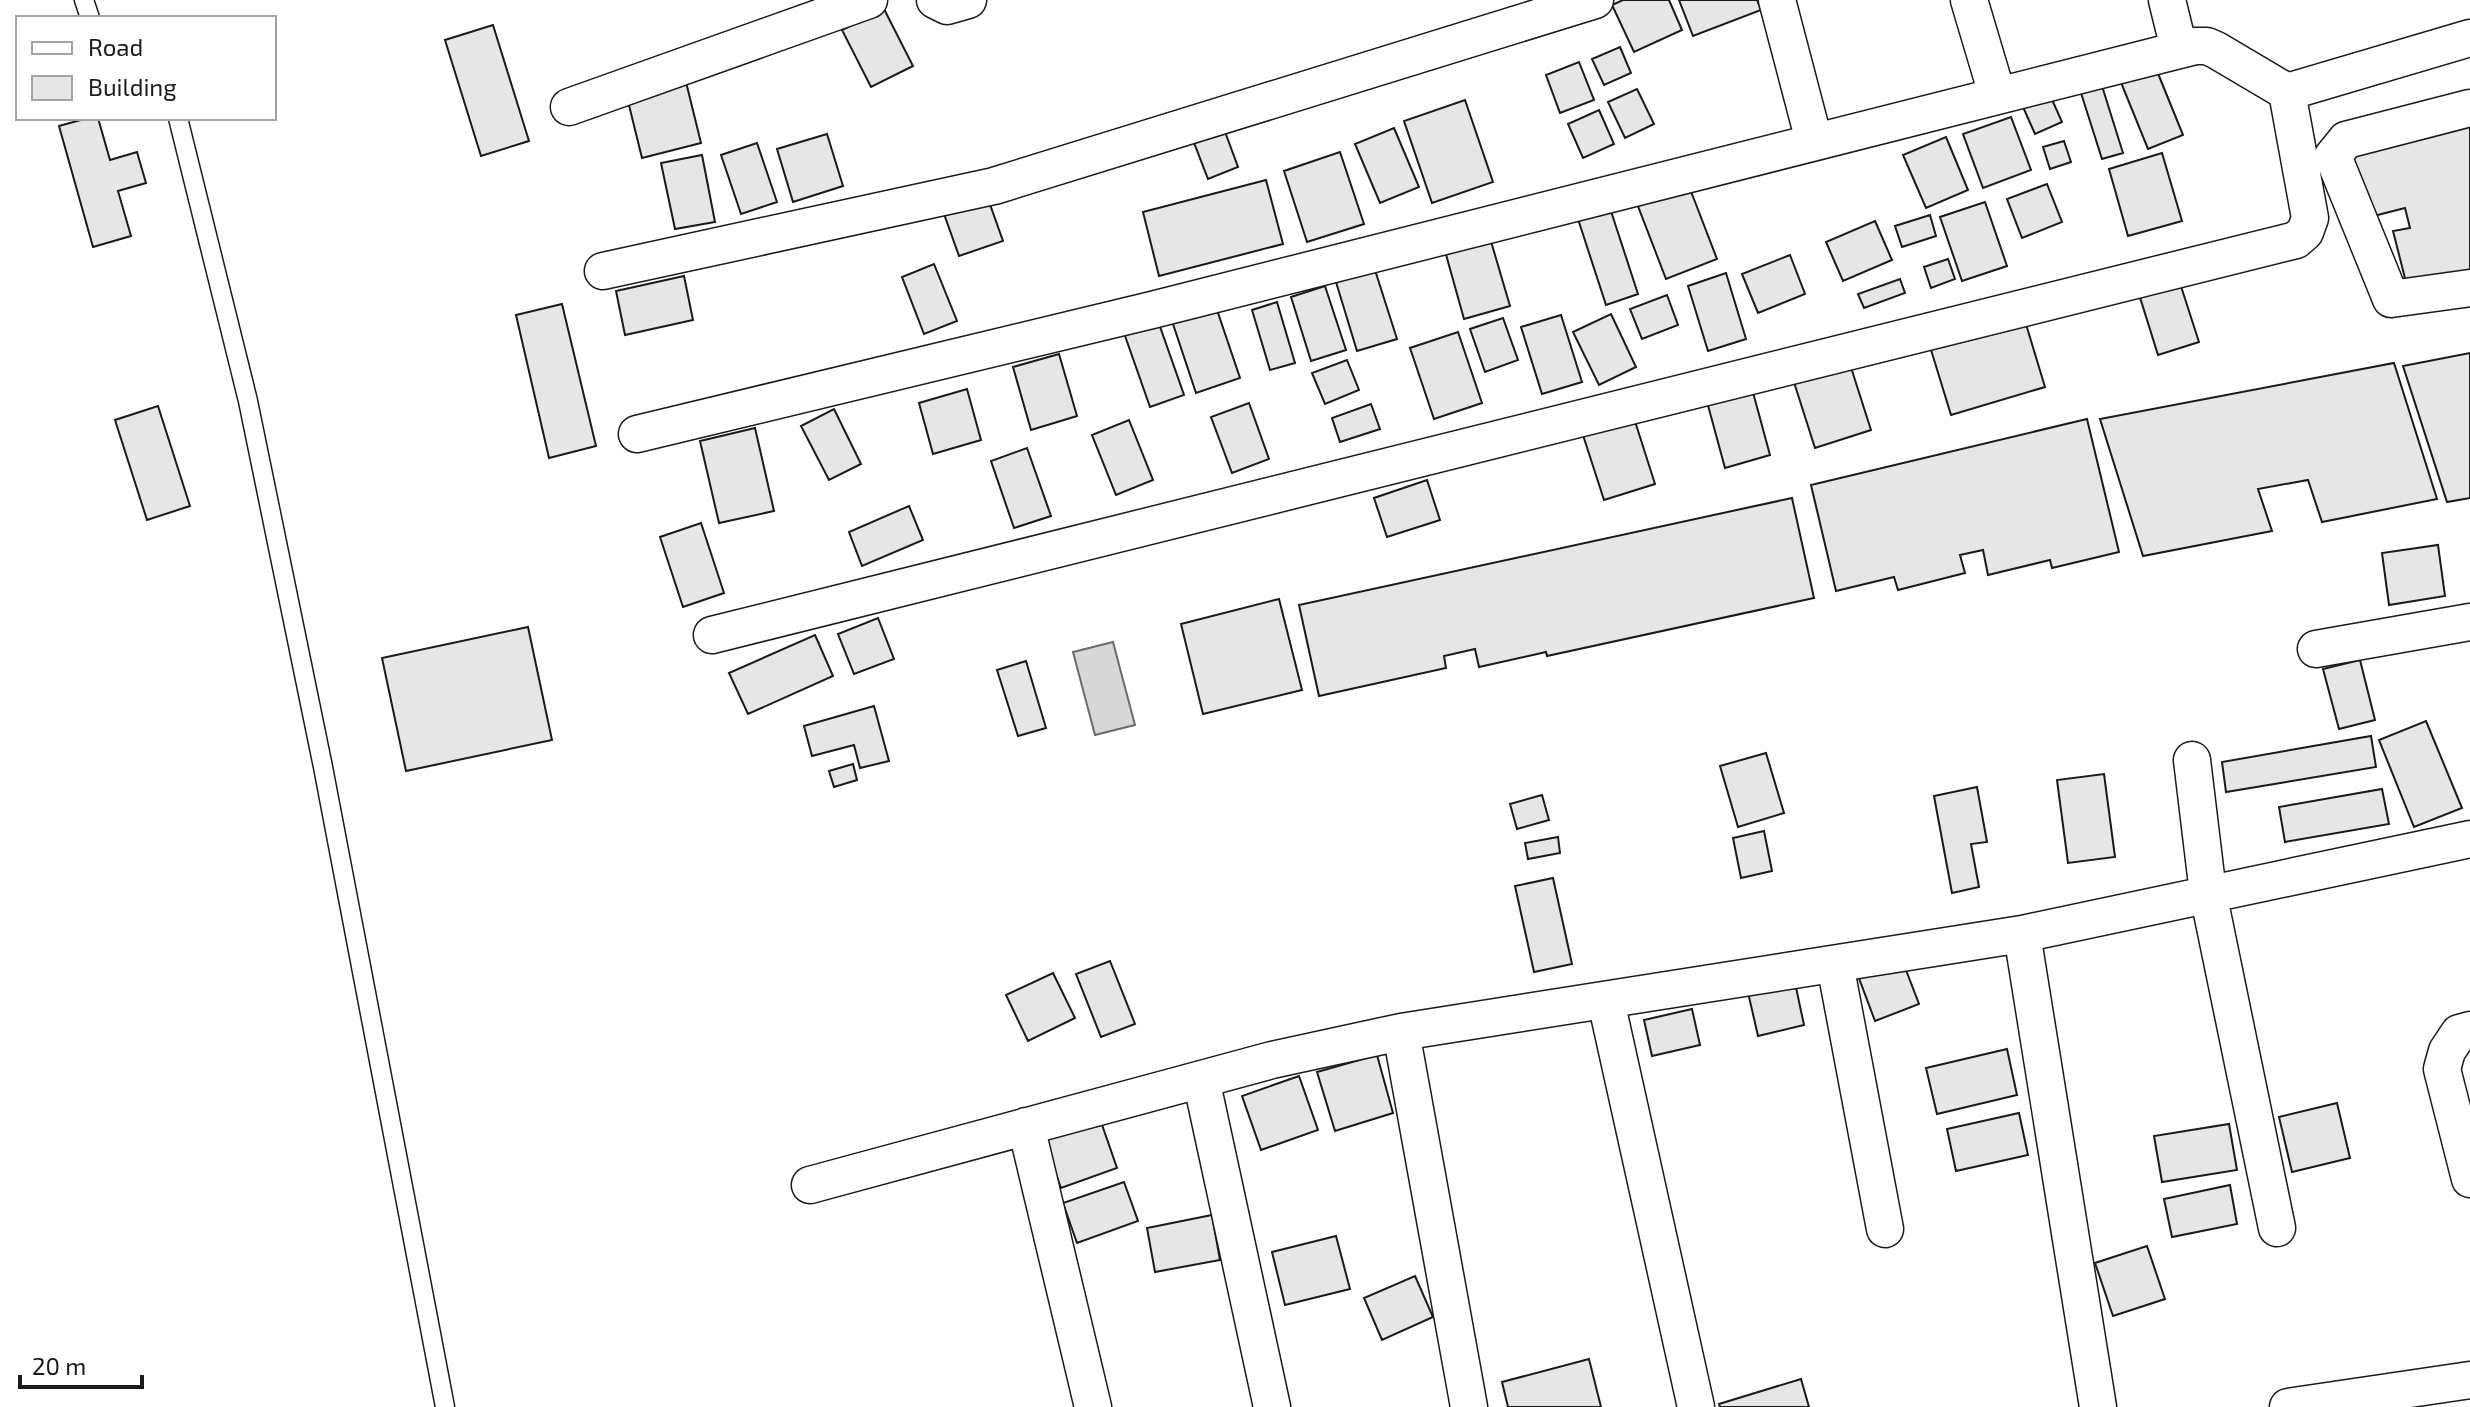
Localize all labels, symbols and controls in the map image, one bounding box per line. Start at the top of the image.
legend [16,16,276,120]
text: Road [88,32,143,61]
text: Building [88,72,177,101]
scale bar [20,1339,142,1389]
text: 20 m [32,1351,86,1380]

